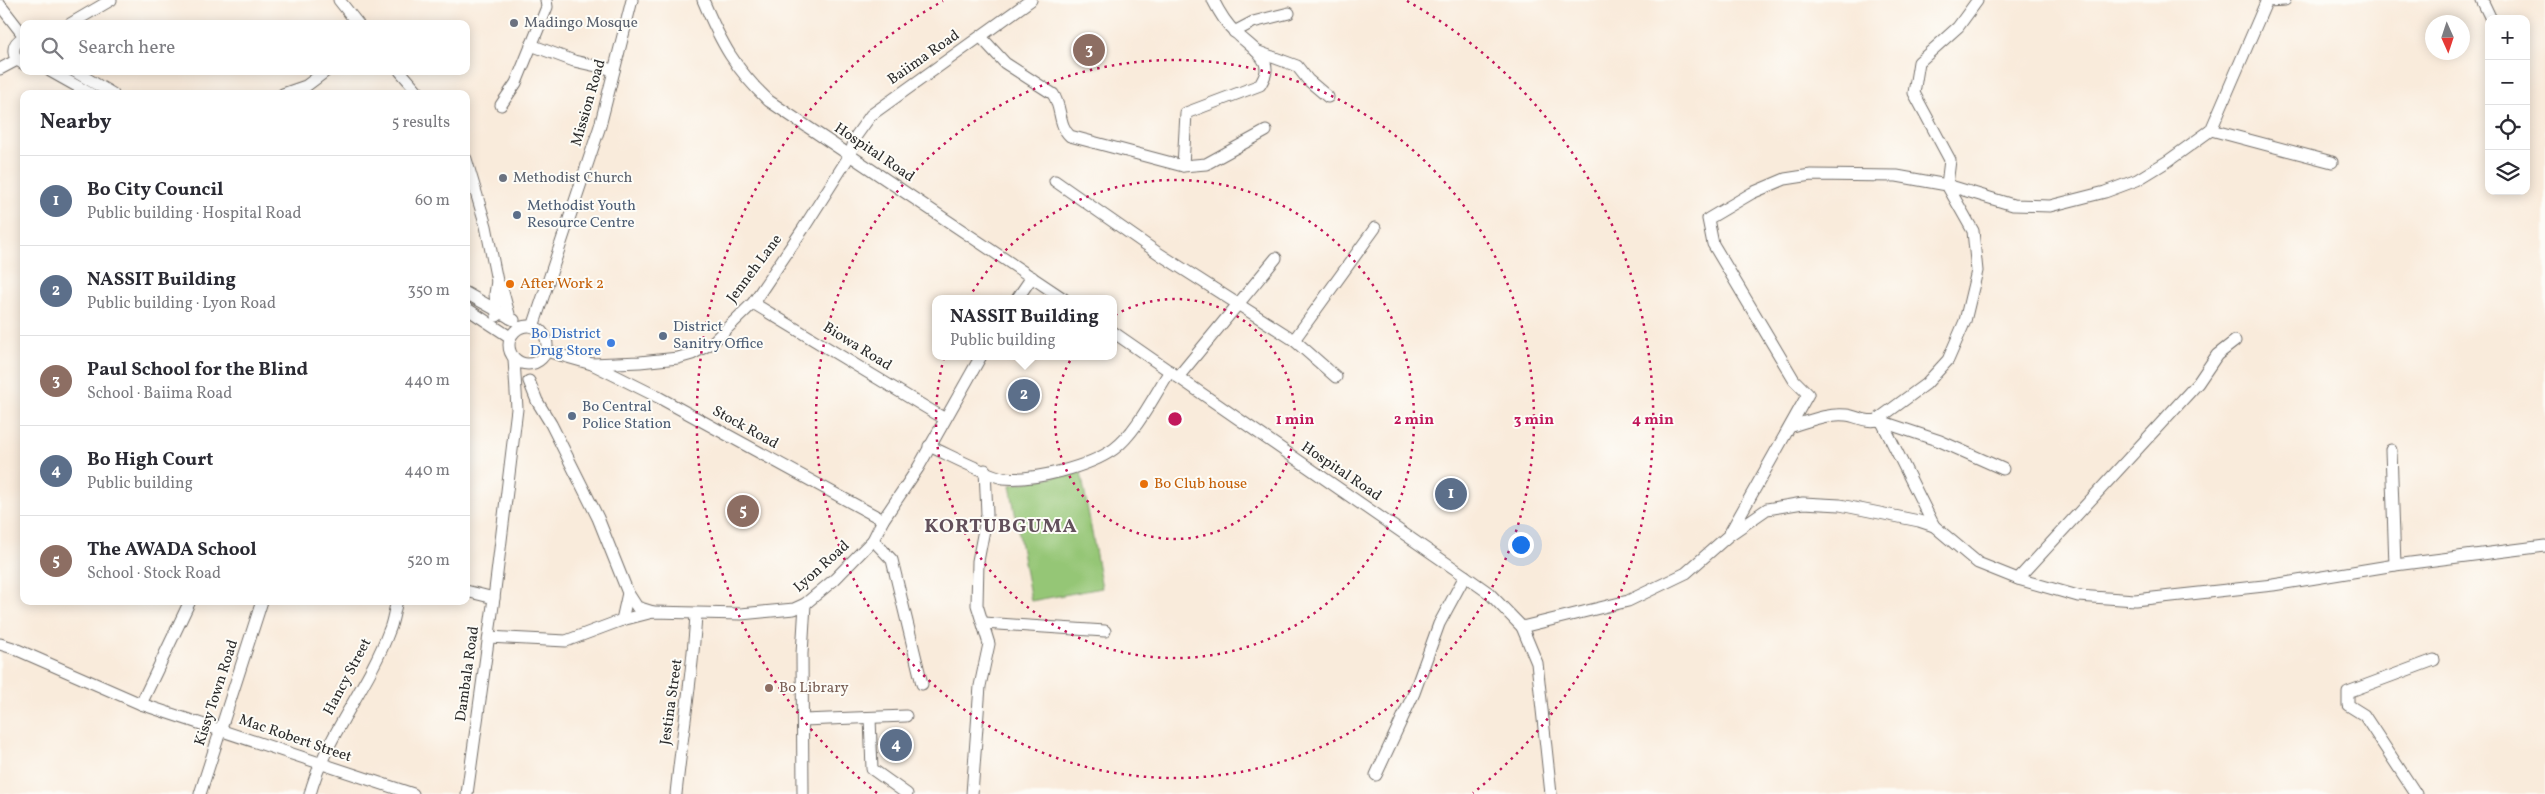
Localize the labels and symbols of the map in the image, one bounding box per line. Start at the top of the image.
place label: Madingo Mosque [524,13,638,34]
north arrow [2425,15,2470,60]
marker: Madingo Mosque [508,17,520,29]
street label: Baiima Road [884,25,964,91]
pin: 3 [1073,31,1105,69]
street label: Mission Road [567,57,611,149]
street label: Hospital Road [830,118,918,188]
place label: Methodist Church [513,168,632,189]
marker: Methodist Church [497,172,509,184]
place label: Methodist Youth Resource Centre [527,196,636,234]
marker: Methodist Youth Resource Centre [511,209,523,221]
street label: Jenneh Lane [722,230,788,308]
place label: After Work 2 [520,274,604,295]
marker: After Work 2 [504,278,516,290]
place label: District Sanitry Office [673,317,763,355]
street label: Biowa Road [819,318,895,376]
place label: Bo District Drug Store [530,324,601,362]
marker: District Sanitry Office [657,330,669,342]
marker: Bo District Drug Store [605,337,617,349]
pin: 2 [1008,376,1040,414]
place label: Bo Central Police Station [582,397,672,435]
street label: Stock Road [708,401,782,455]
marker: Bo Central Police Station [566,410,578,422]
centre of rings [1166,410,1184,428]
text: 1 min [1276,410,1314,431]
text: 2 min [1394,410,1434,431]
text: 3 min [1514,410,1554,431]
text: 4 min [1632,410,1674,431]
street label: Hospital Road [1297,437,1385,507]
place label: Bo Club house [1154,474,1247,495]
pin: 1 [1435,475,1467,513]
marker: Bo Club house [1138,478,1150,490]
pin: 5 [727,492,759,530]
district label: KORTUBGUMA [924,513,1078,541]
your location [1508,532,1534,558]
street label: Lyon Road [789,536,855,598]
street label: Dambala Road [451,625,485,723]
street label: Hancy Street [319,635,377,719]
street label: Kissy Town Road [190,637,244,749]
street label: Jestina Street [656,657,688,747]
place label: Bo Library [779,678,849,699]
marker: Bo Library [763,682,775,694]
street label: Mac Robert Street [236,710,354,768]
pin: 4 [880,726,912,764]

